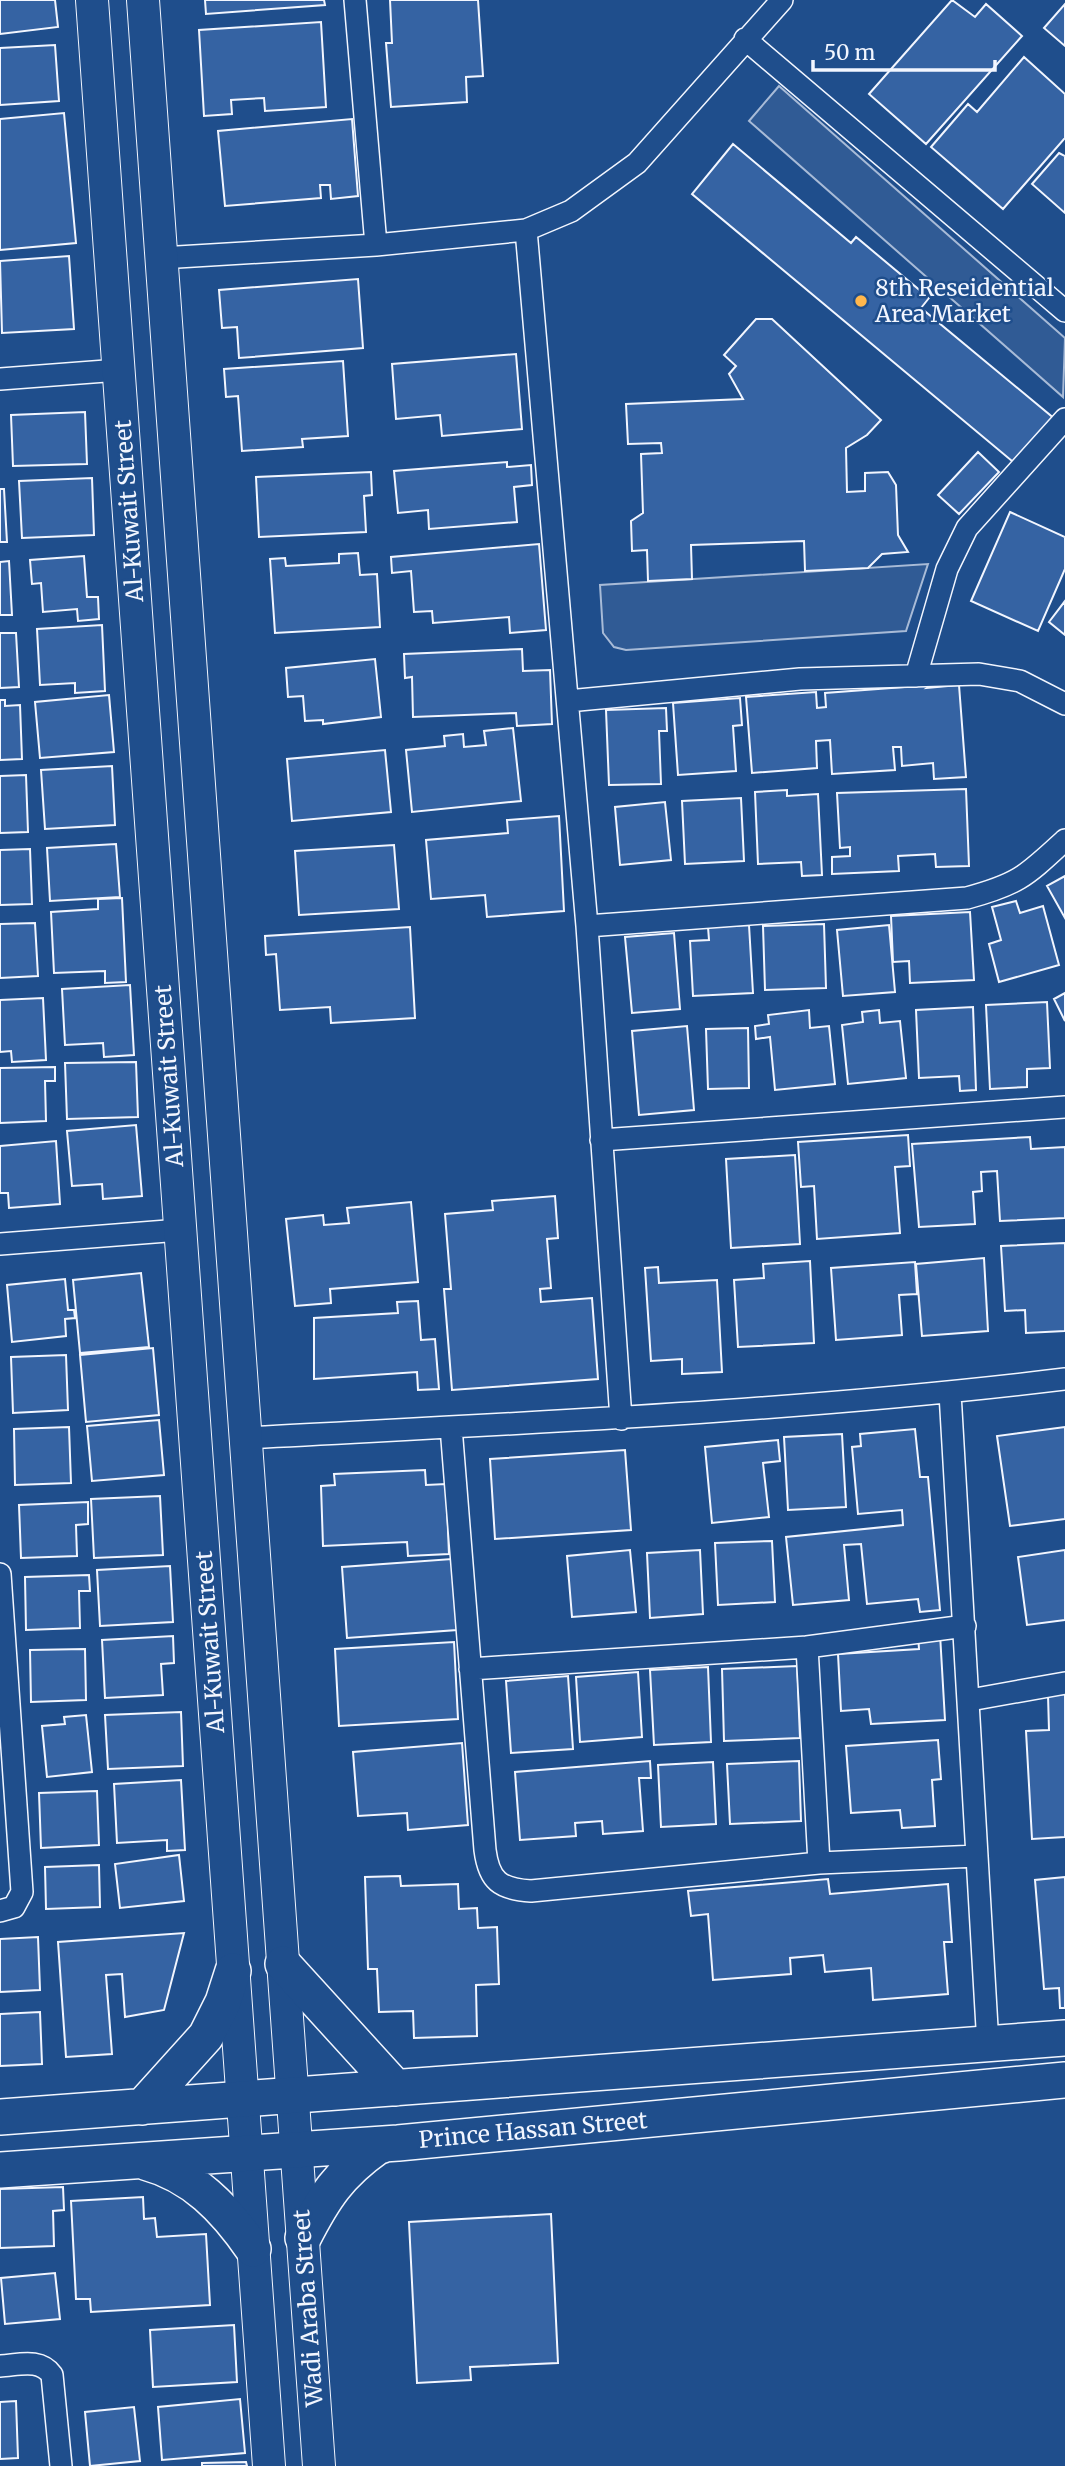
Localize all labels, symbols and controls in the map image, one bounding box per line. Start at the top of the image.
scale bar [813,28,995,72]
text: 50 m [824,39,875,66]
place label: 8th Reseidential Area Market [874,273,1054,328]
marker: 8th Reseidential Area Market [853,293,869,309]
street label: Al-Kuwait Street [108,419,149,604]
street label: Al-Kuwait Street [148,984,189,1169]
street label: Al-Kuwait Street [189,1550,230,1735]
street label: Prince Hassan Street [418,2105,648,2154]
street label: Wadi Araba Street [286,2208,329,2409]

